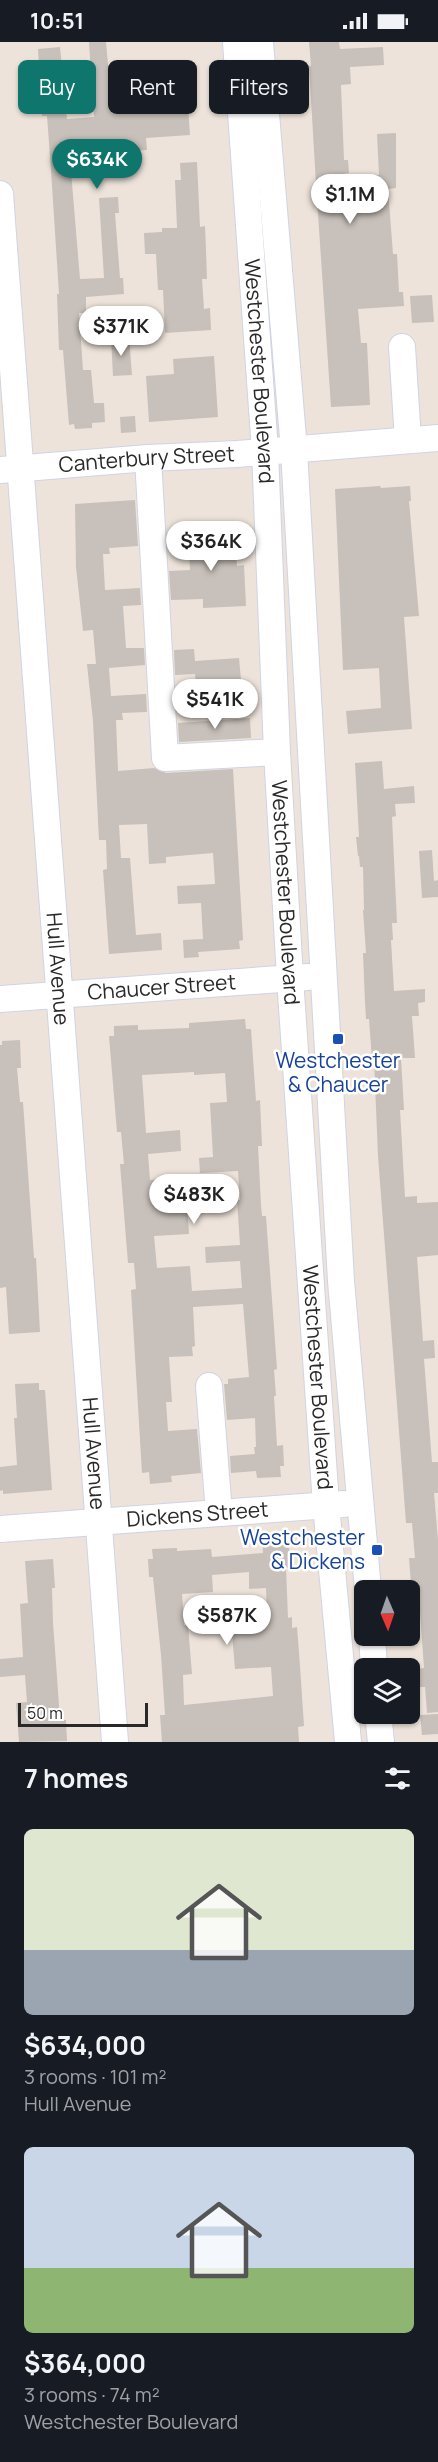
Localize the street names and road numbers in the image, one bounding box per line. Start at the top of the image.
street label: Westchester Boulevard [238,258,281,484]
street label: Canterbury Street [57,439,235,478]
street label: Westchester Boulevard [266,779,307,1006]
street label: Hull Avenue [40,912,77,1026]
street label: Chaucer Street [86,967,237,1006]
street label: Westchester Boulevard [297,1264,340,1491]
street label: Hull Avenue [76,1396,113,1511]
street label: Dickens Street [125,1495,269,1533]

